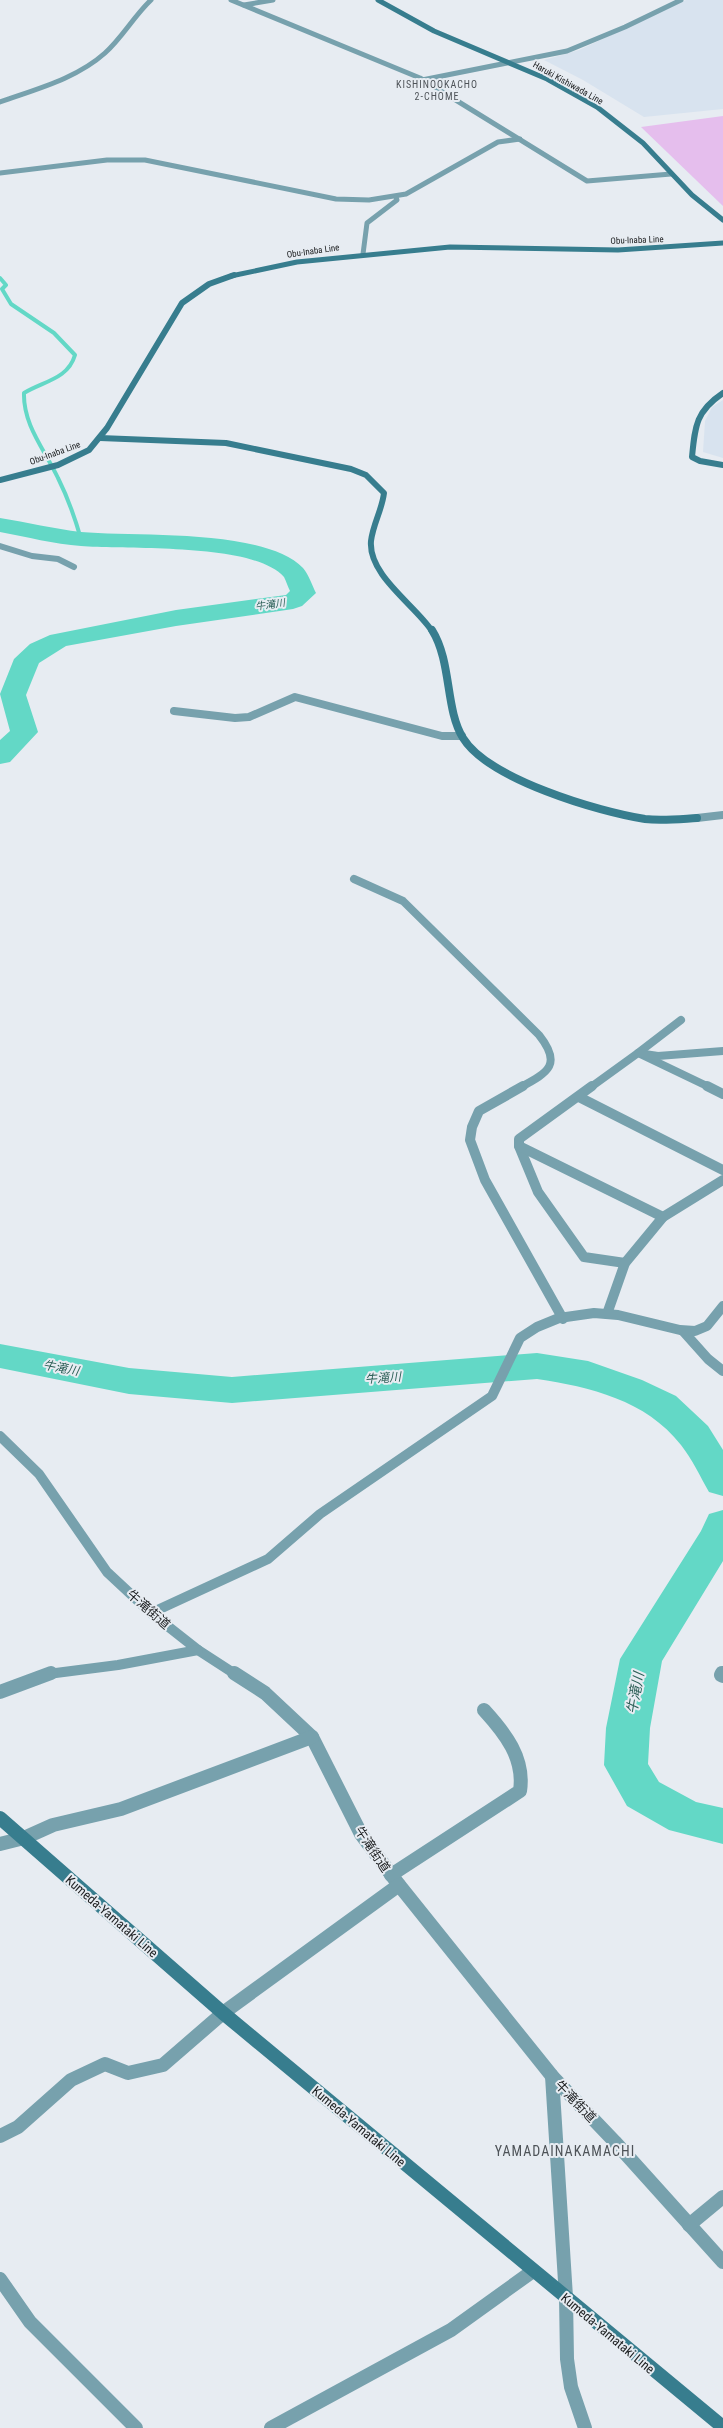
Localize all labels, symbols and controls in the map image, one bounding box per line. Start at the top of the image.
street label: Haruki Kishiwada Line [531,60,605,106]
district label: KISHINOOKACHO 2-CHOME [396,79,478,102]
street label: Obu-Inaba Line [610,234,664,246]
street label: Obu-Inaba Line [286,242,340,260]
street label: Obu-Inaba Line [28,439,82,467]
water label: 牛滝川 [254,597,287,612]
water label: 牛滝川 [42,1358,82,1379]
water label: 牛滝川 [365,1370,403,1386]
street label: 牛滝街道 [124,1587,173,1632]
water label: 牛滝川 [623,1669,647,1715]
street label: 牛滝街道 [352,1824,393,1875]
street label: Kumeda-Yamataki Line [63,1872,161,1960]
street label: 牛滝街道 [552,2077,599,2125]
street label: Kumeda-Yamataki Line [309,2083,408,2170]
district label: YAMADAINAKAMACHI [495,2143,635,2159]
street label: Kumeda-Yamataki Line [558,2290,657,2377]

